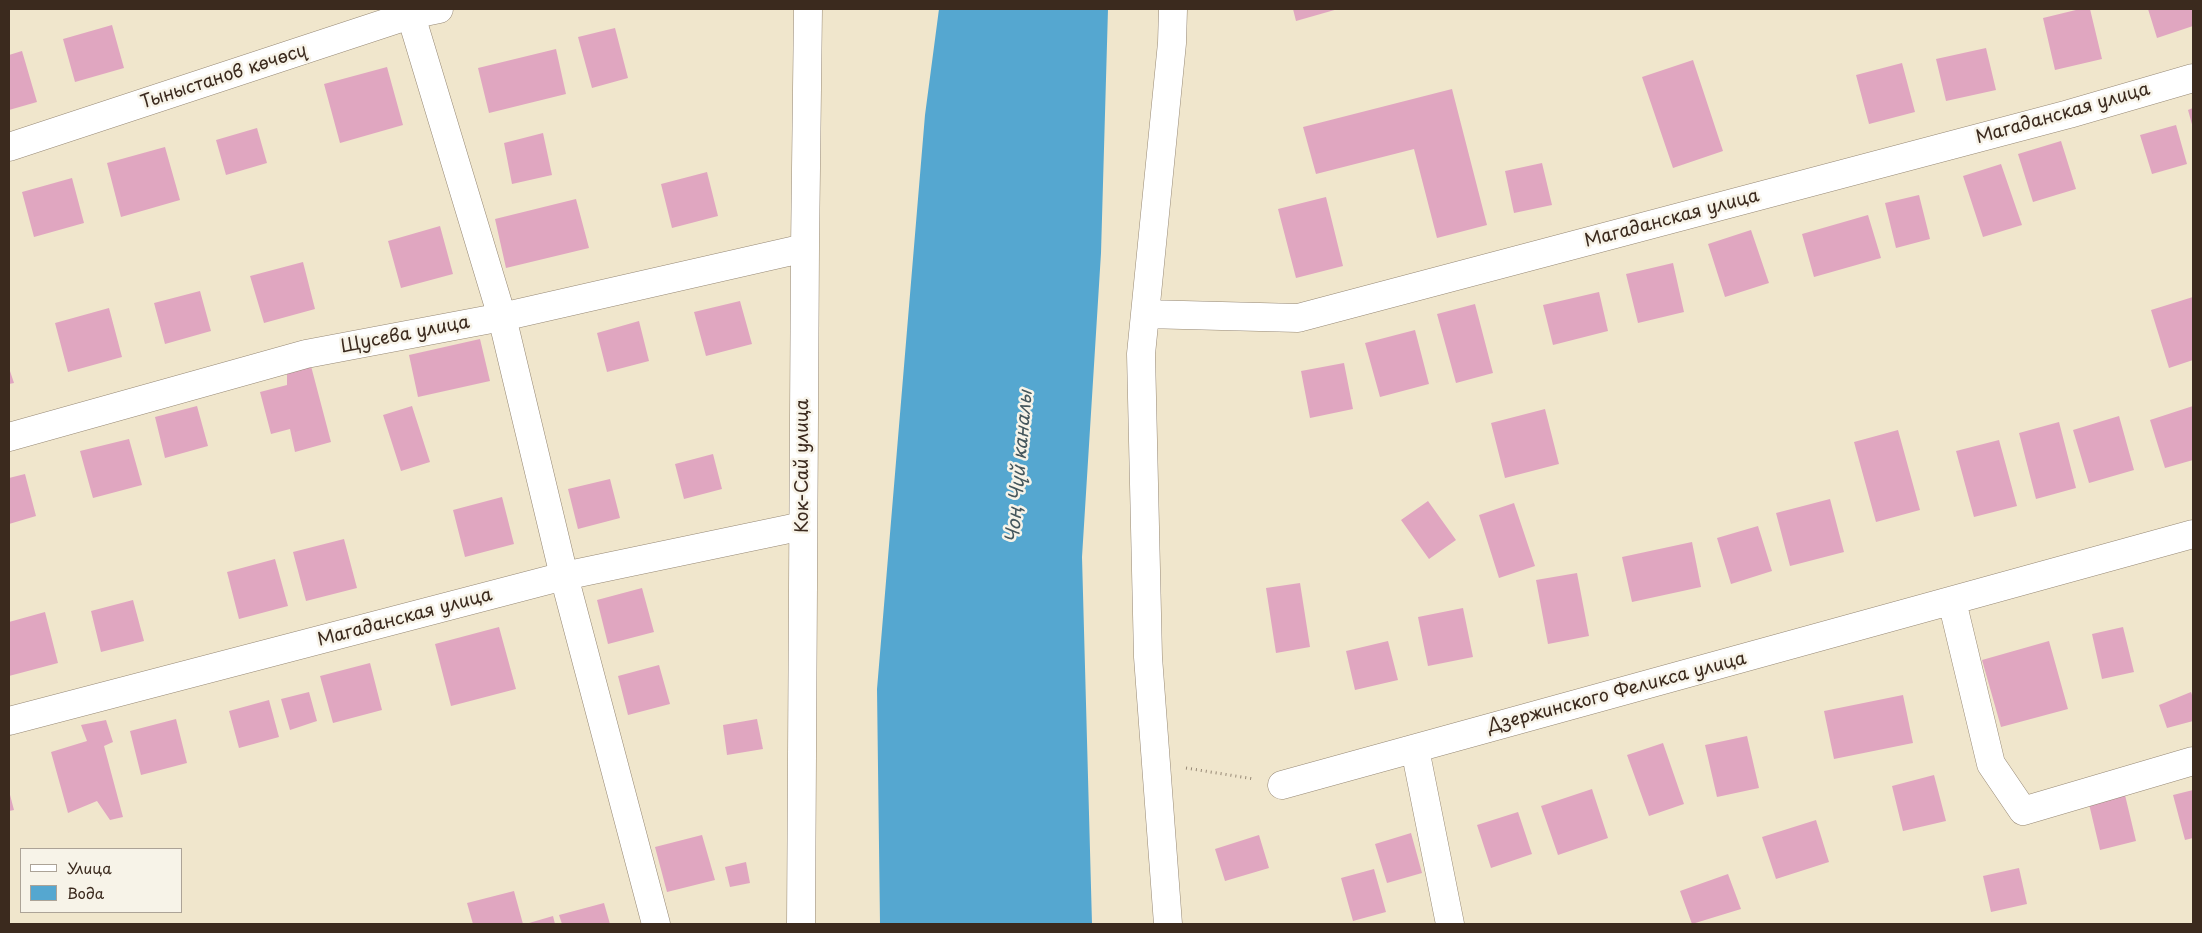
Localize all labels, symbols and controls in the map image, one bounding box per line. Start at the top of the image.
street label: Тыныстанов көчөсү [138,40,310,114]
street label: Магаданская улица [1973,79,2153,149]
street label: Магаданская улица [1582,185,1762,253]
street label: Щусева улица [339,312,471,358]
water label: Чоң Чүй каналы [1002,390,1038,544]
street label: Кок-Сай улица [792,399,814,533]
street label: Магаданская улица [315,584,495,652]
street label: Дзержинского Феликса улица [1485,648,1749,738]
legend [20,848,182,913]
text: Улица [67,856,112,879]
text: Вода [67,881,104,904]

